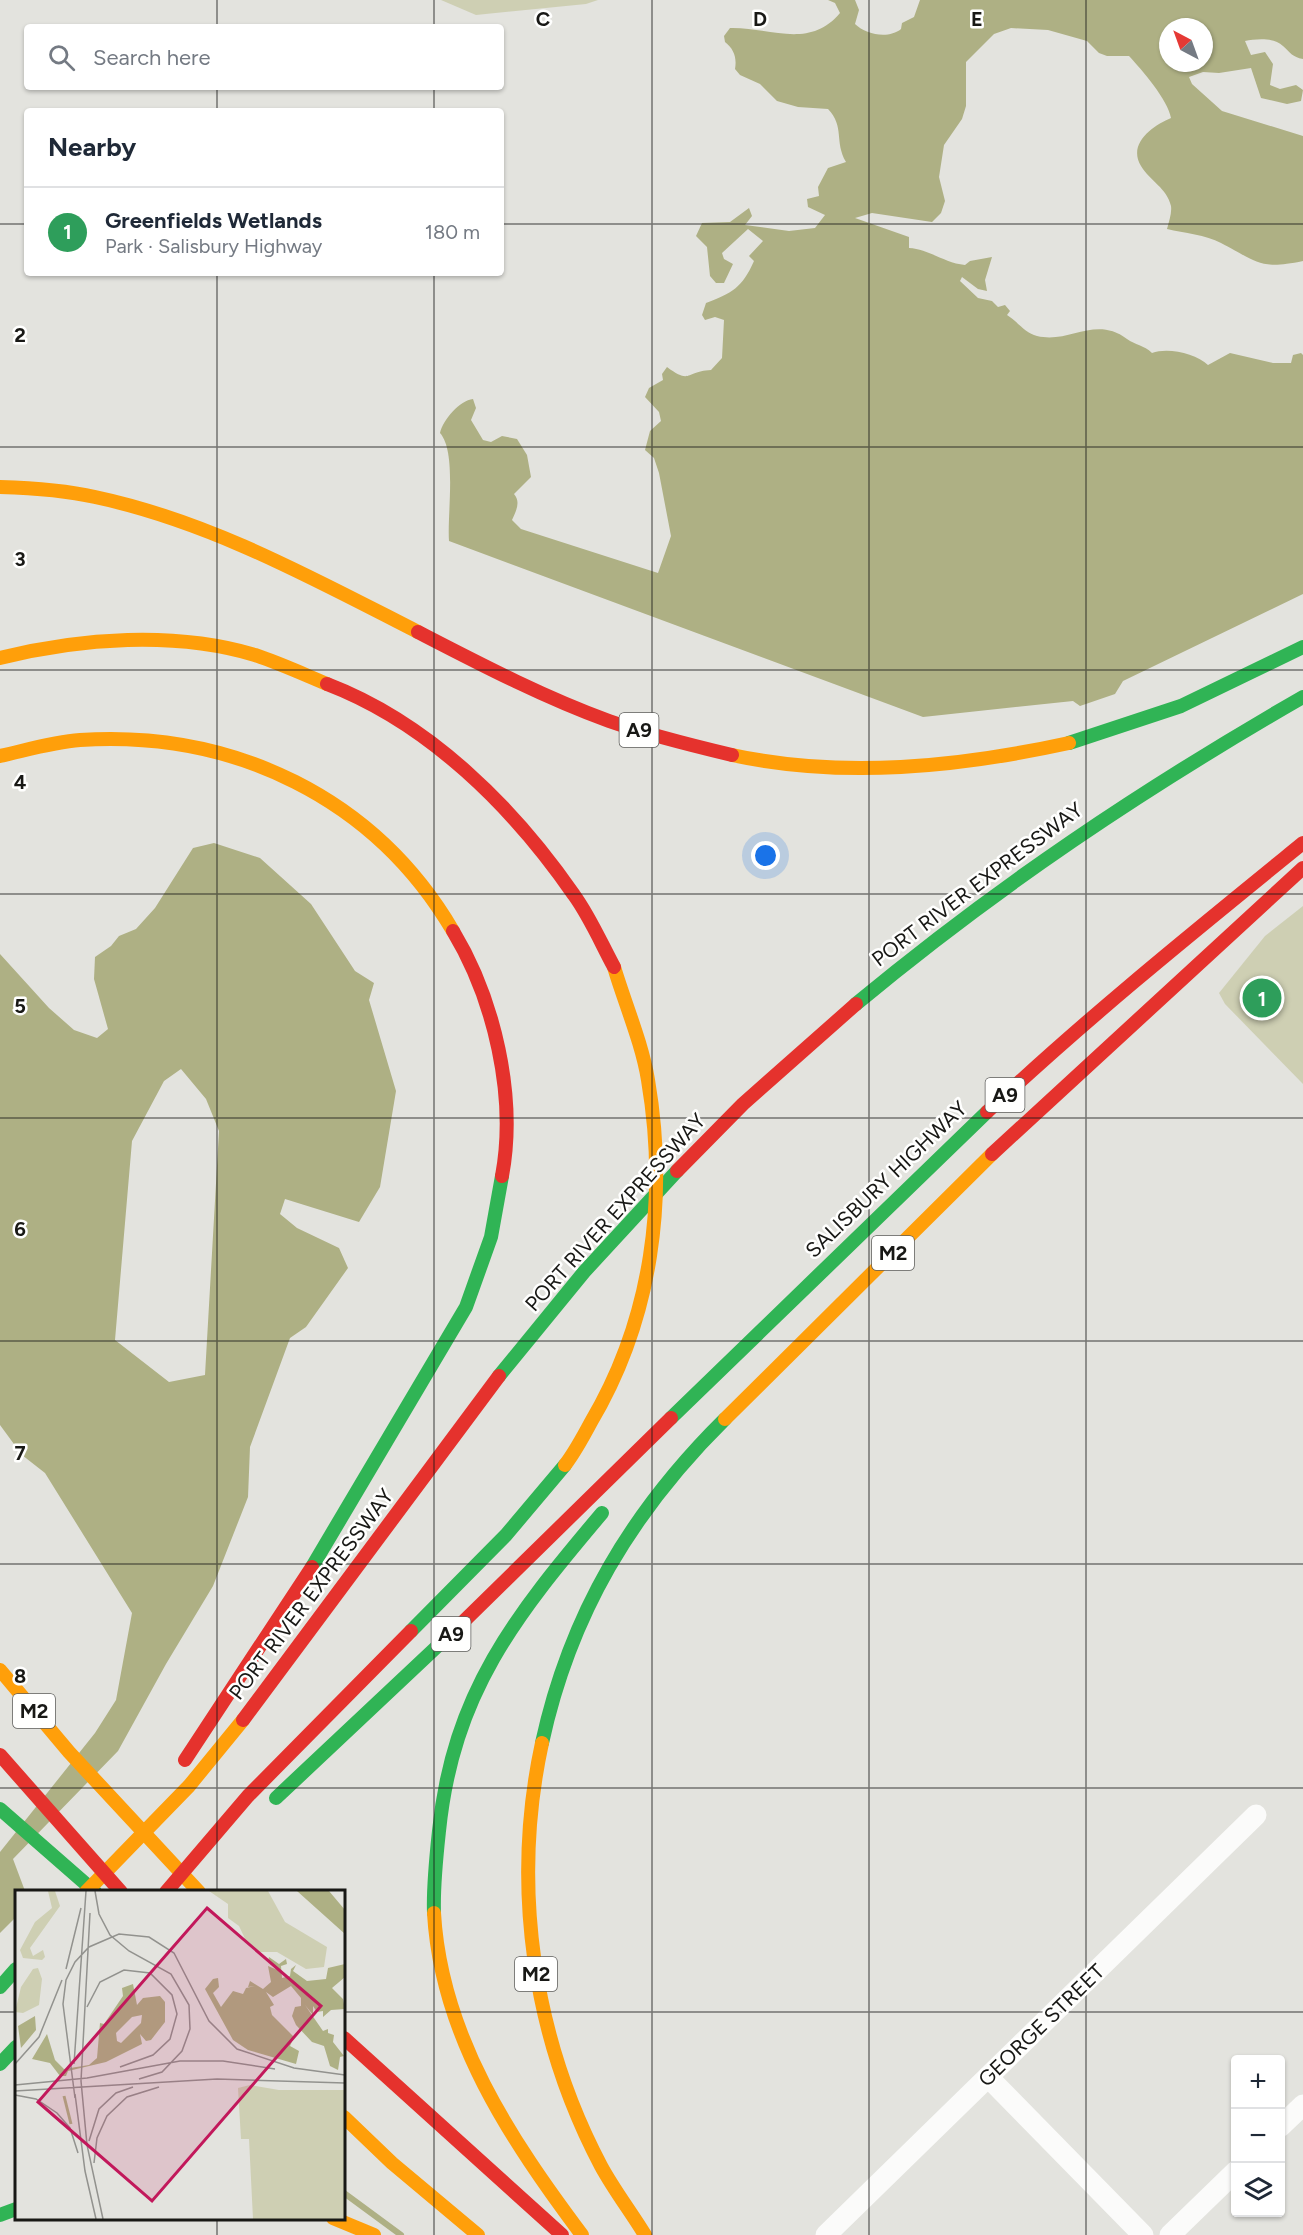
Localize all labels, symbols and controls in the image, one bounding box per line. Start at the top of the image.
text: C [536,7,550,31]
text: D [753,7,767,31]
text: E [971,7,983,31]
north arrow [1159,18,1213,72]
search box [24,24,504,90]
icon: search [45,41,78,74]
text: Search here [93,44,211,71]
text: Nearby [48,131,136,163]
text: Greenfields Wetlands [105,207,322,234]
text: 1 [63,220,72,244]
text: 180 m [425,220,480,244]
text: Park · Salisbury Highway [105,234,322,258]
text: 2 [14,323,26,347]
text: 3 [14,547,26,571]
road number: A9 [620,713,658,747]
text: 4 [14,770,27,794]
street label: PORT RIVER EXPRESSWAY [867,796,1088,971]
your location [751,841,780,870]
pin: 1 [1242,976,1282,1020]
text: 5 [14,994,26,1018]
road number: A9 [986,1078,1024,1112]
street label: SALISBURY HIGHWAY [800,1095,972,1263]
street label: PORT RIVER EXPRESSWAY [520,1108,711,1316]
text: 6 [14,1217,26,1241]
road number: M2 [872,1236,914,1270]
text: 7 [14,1441,26,1465]
street label: PORT RIVER EXPRESSWAY [224,1483,399,1704]
road number: A9 [432,1617,470,1651]
text: 8 [14,1664,26,1688]
road number: M2 [13,1694,55,1728]
inset map [15,1890,345,2220]
road number: M2 [515,1957,557,1991]
street label: GEORGE STREET [973,1958,1109,2091]
map controls [1231,2055,1285,2217]
button: + [1231,2055,1285,2109]
button: − [1231,2109,1285,2163]
button: layers [1231,2163,1285,2217]

